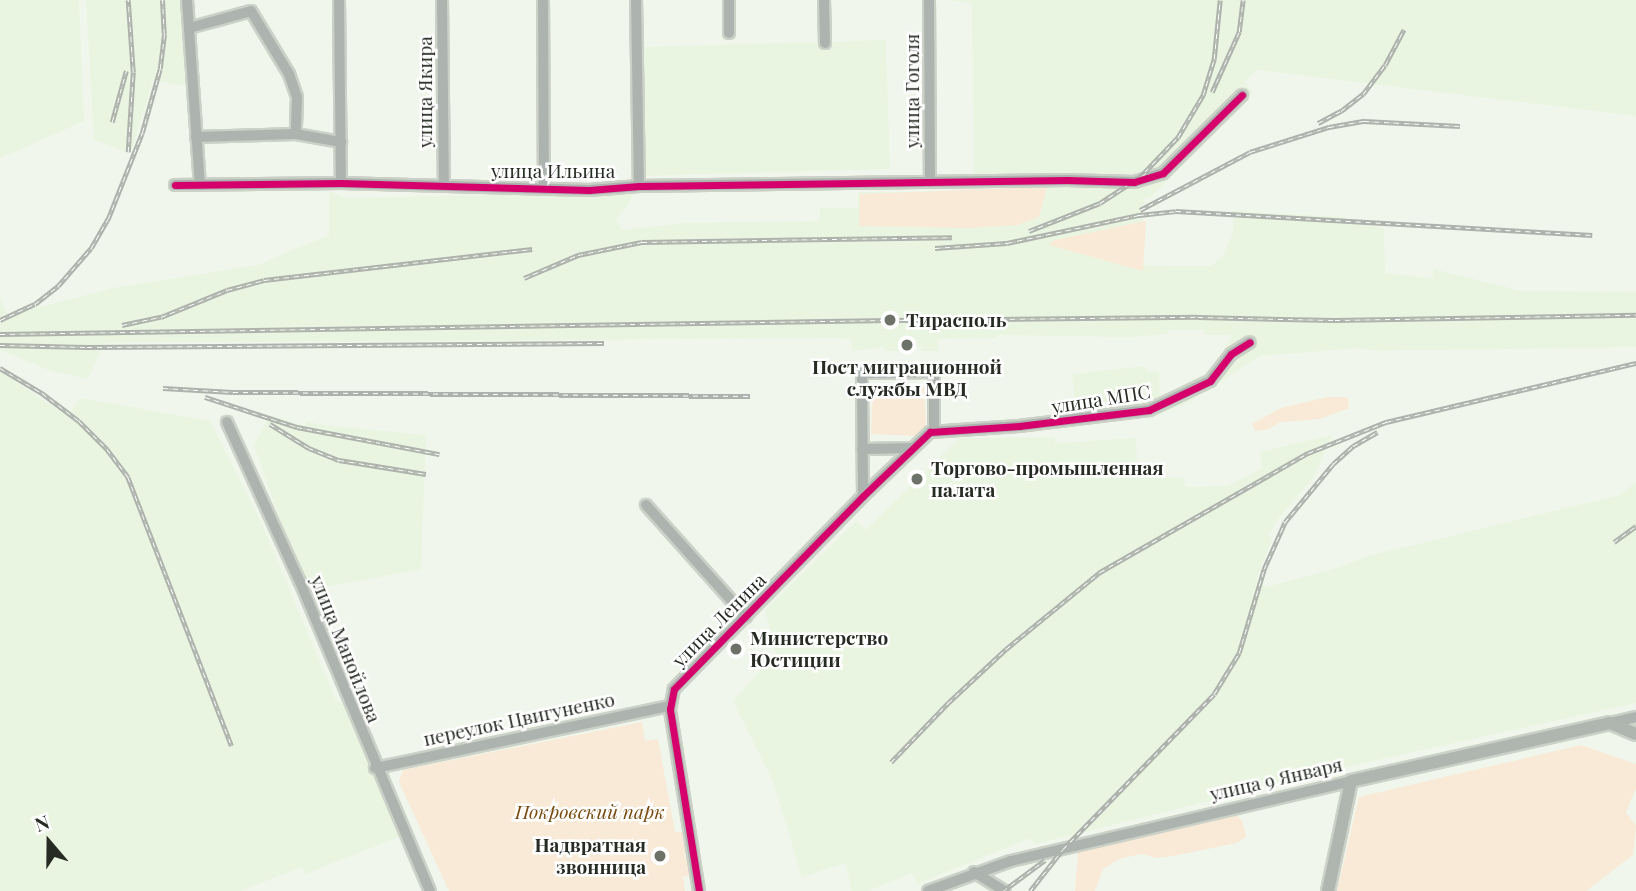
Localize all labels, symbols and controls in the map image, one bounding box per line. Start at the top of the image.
street label: улица Гоголя [901,34,923,148]
street label: улица Якира [414,36,436,148]
street label: улица Ильина [491,160,615,182]
place label: Тирасполь [906,309,1006,331]
marker: Тирасполь [880,310,900,330]
marker: Пост миграционной службы МВД [899,337,915,353]
place label: Пост миграционной службы МВД [812,356,1002,400]
street label: улица МПС [1050,380,1152,418]
place label: Торгово-промышленная палата [931,457,1163,501]
marker: Торгово-промышленная палата [909,471,925,487]
street label: улица Ленина [667,568,771,672]
street label: улица Манойлова [306,572,386,726]
place label: Министерство Юстиции [750,627,888,671]
marker: Министерство Юстиции [728,641,744,657]
street label: переулок Цвигуненко [421,688,617,750]
street label: улица 9 Января [1208,753,1344,805]
park label: Покровский парк [515,801,665,823]
north arrow [14,807,84,877]
text: N [31,808,53,837]
place label: Надвратная звонница [534,834,646,878]
marker: Надвратная звонница [652,848,668,864]

